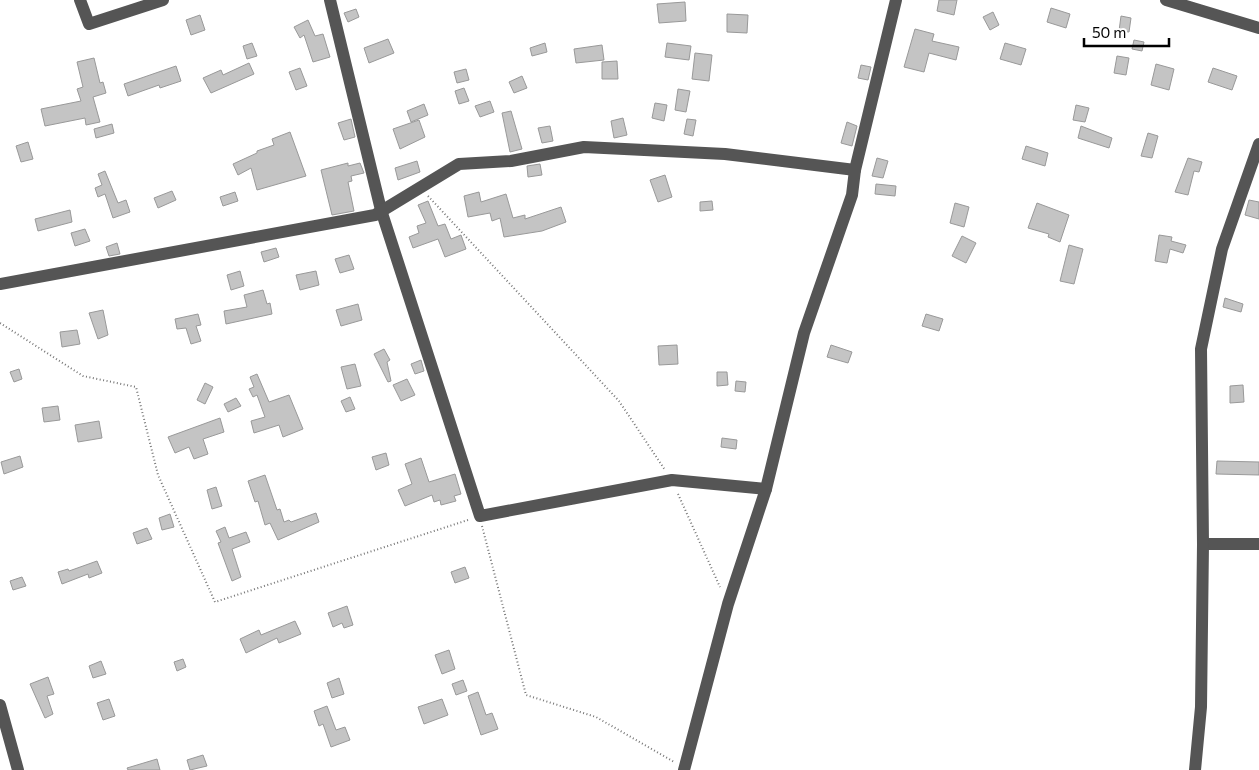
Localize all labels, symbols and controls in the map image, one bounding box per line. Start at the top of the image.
scale bar [1084,15,1169,47]
text: 50 m [1092,23,1126,41]

